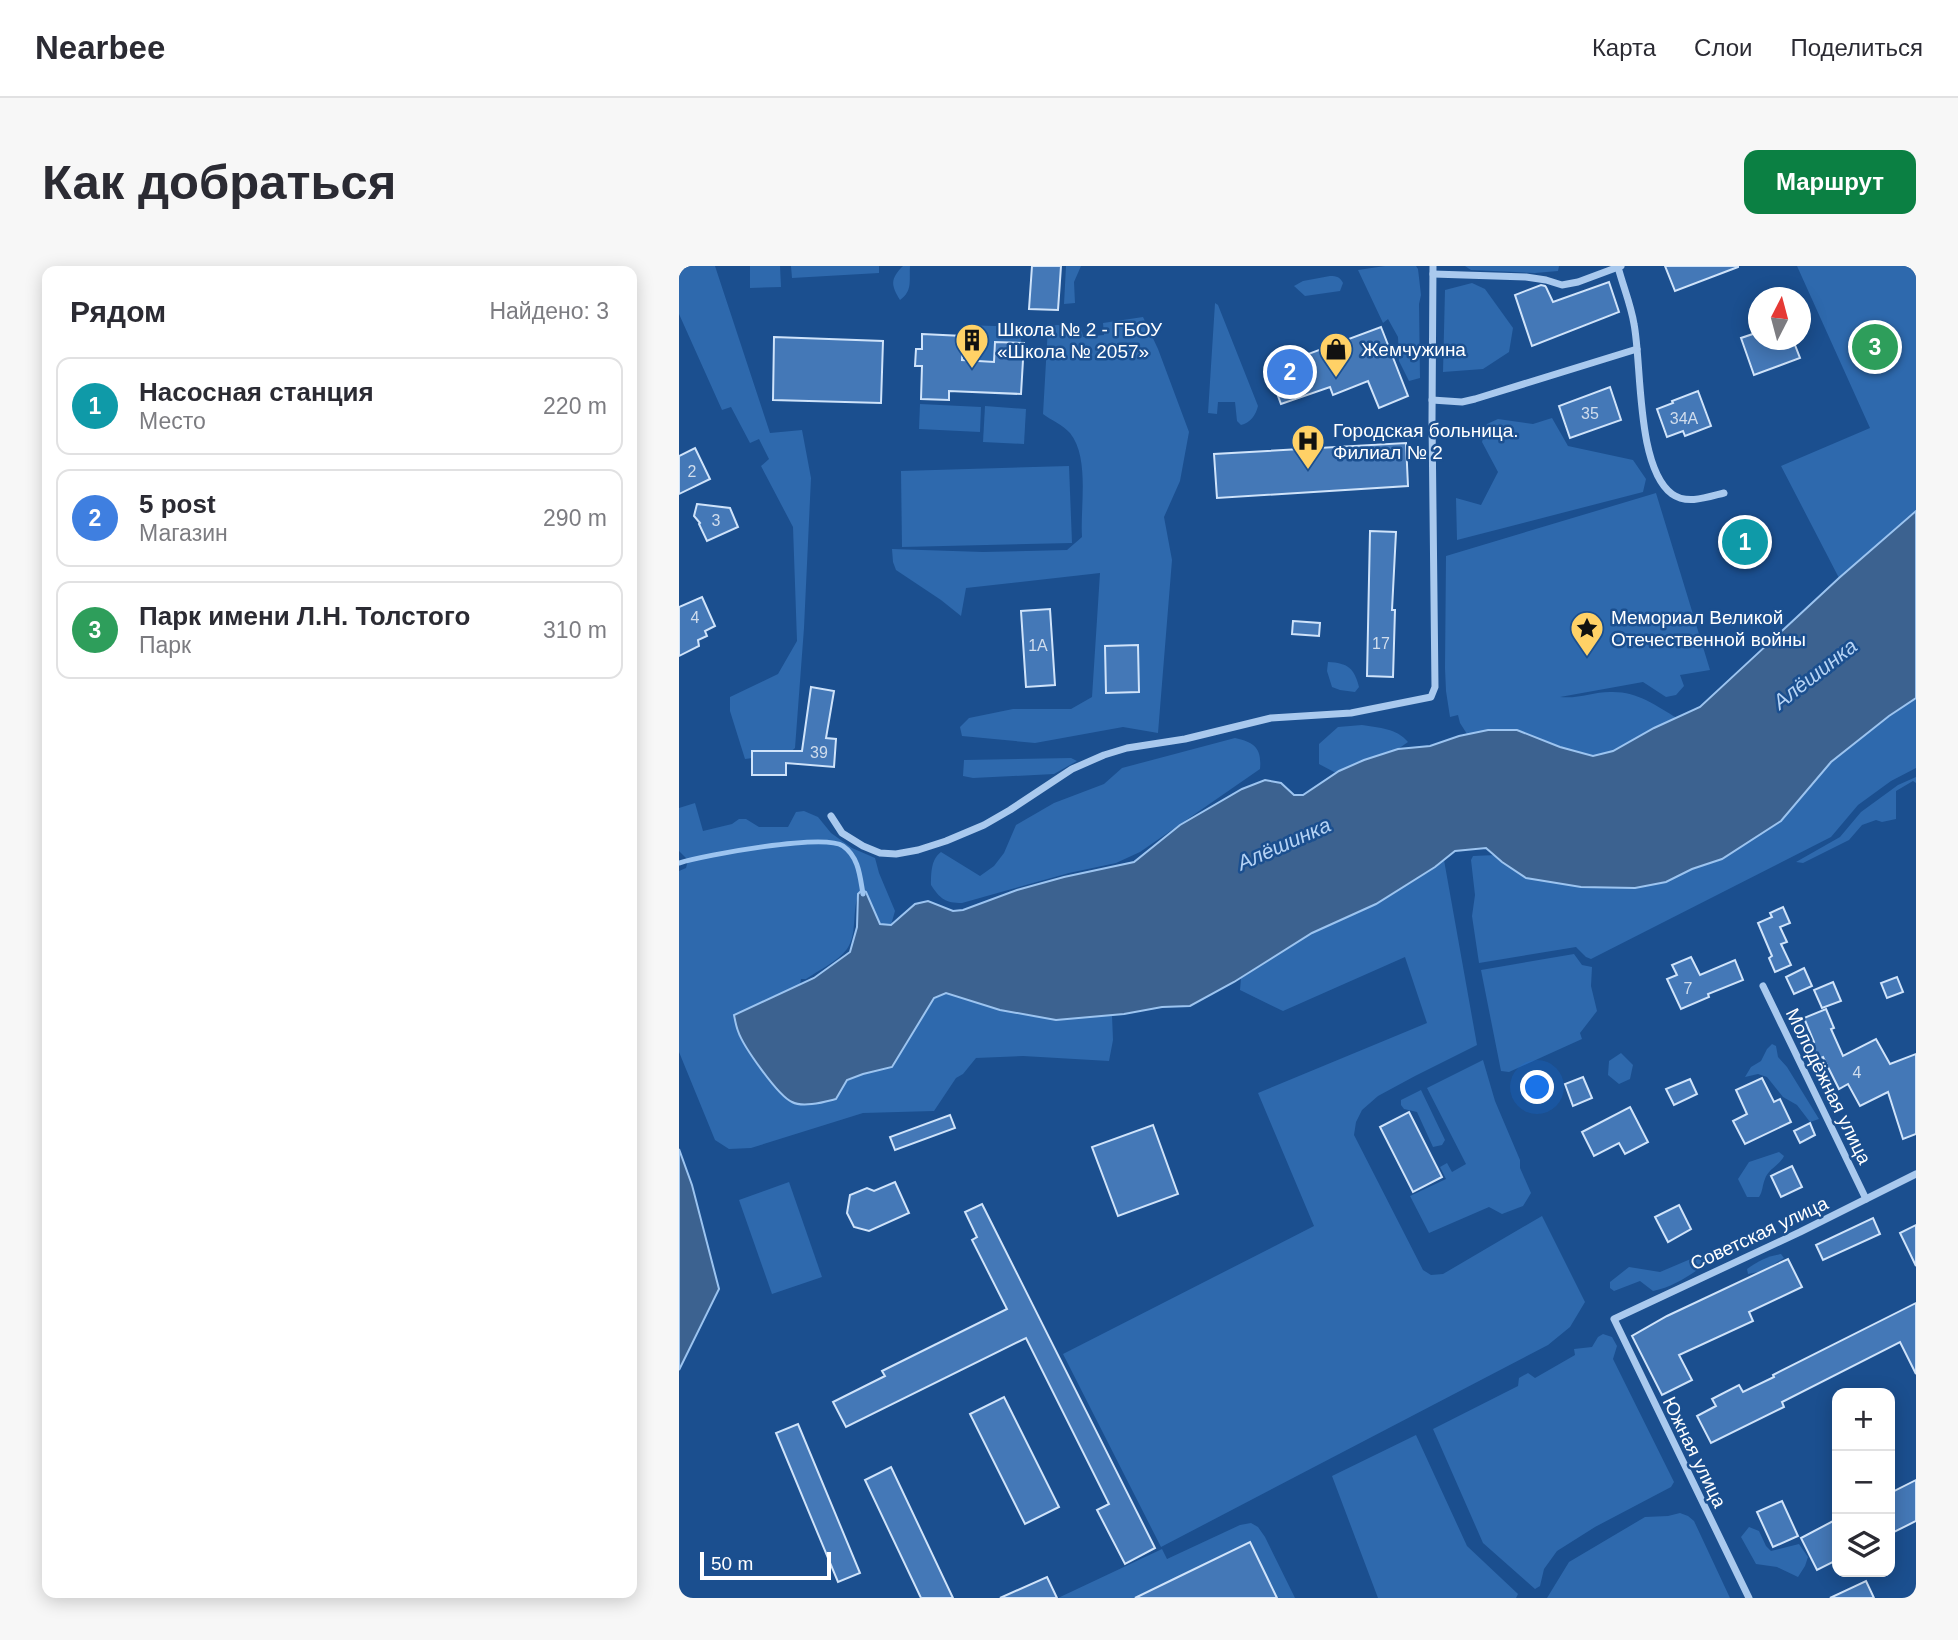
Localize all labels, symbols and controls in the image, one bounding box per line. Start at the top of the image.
text: Nearbee [35,29,165,66]
text: Карта [1592,34,1656,61]
text: Слои [1694,34,1752,61]
text: Поделиться [1790,34,1923,61]
button: Маршрут [1744,150,1916,214]
text: Как добраться [42,155,396,209]
north arrow [1748,287,1811,350]
text: Рядом [70,295,166,328]
text: Найдено: 3 [489,298,609,324]
place label: Школа № 2 - ГБОУ «Школа № 2057» [997,319,1163,362]
building icon: Школа № 2 - ГБОУ «Школа № 2057» [953,321,991,370]
pin: 3 [1852,321,1898,373]
shop icon: Жемчужина [1317,330,1355,379]
place label: Жемчужина [1361,339,1466,360]
pin: 2 [1267,346,1313,398]
text: Насосная станция [139,377,374,407]
text: 1 [89,393,101,419]
text: 220 m [543,393,607,419]
house number: 35 [1581,405,1599,422]
text: Место [139,408,206,434]
house number: 34А [1670,410,1699,427]
place label: Городская больница. Филиал № 2 [1333,420,1519,463]
hospital icon: Городская больница. Филиал № 2 [1289,422,1327,471]
house number: 2 [688,463,697,480]
text: 5 post [139,489,216,519]
text: 2 [89,505,101,531]
text: 290 m [543,505,607,531]
house number: 3 [712,512,721,529]
pin: 1 [1722,516,1768,568]
text: Магазин [139,520,228,546]
text: Парк имени Л.Н. Толстого [139,601,470,631]
place label: Мемориал Великой Отечественной войны [1611,607,1806,650]
house number: 4 [691,609,700,626]
place icon: Мемориал Великой Отечественной войны [1568,609,1606,658]
text: 3 [89,617,101,643]
text: 310 m [543,617,607,643]
text: Парк [139,632,191,658]
water label: Алёшинка [1767,634,1861,715]
house number: 17 [1372,635,1390,652]
house number: 1А [1028,637,1048,654]
house number: 39 [810,744,828,761]
water label: Алёшинка [1232,813,1334,875]
house number: 7 [1684,980,1693,997]
street label: Молодёжная улица [1782,1005,1876,1168]
house number: 4 [1853,1064,1862,1081]
your location [1520,1070,1554,1104]
street label: Советская улица [1687,1192,1832,1274]
map controls [1832,1388,1895,1577]
button: + [1832,1388,1895,1451]
street label: Южная улица [1659,1393,1731,1511]
button: − [1832,1451,1895,1514]
button: layers [1832,1514,1895,1577]
scale bar [700,1549,831,1581]
text: 50 m [711,1553,753,1574]

